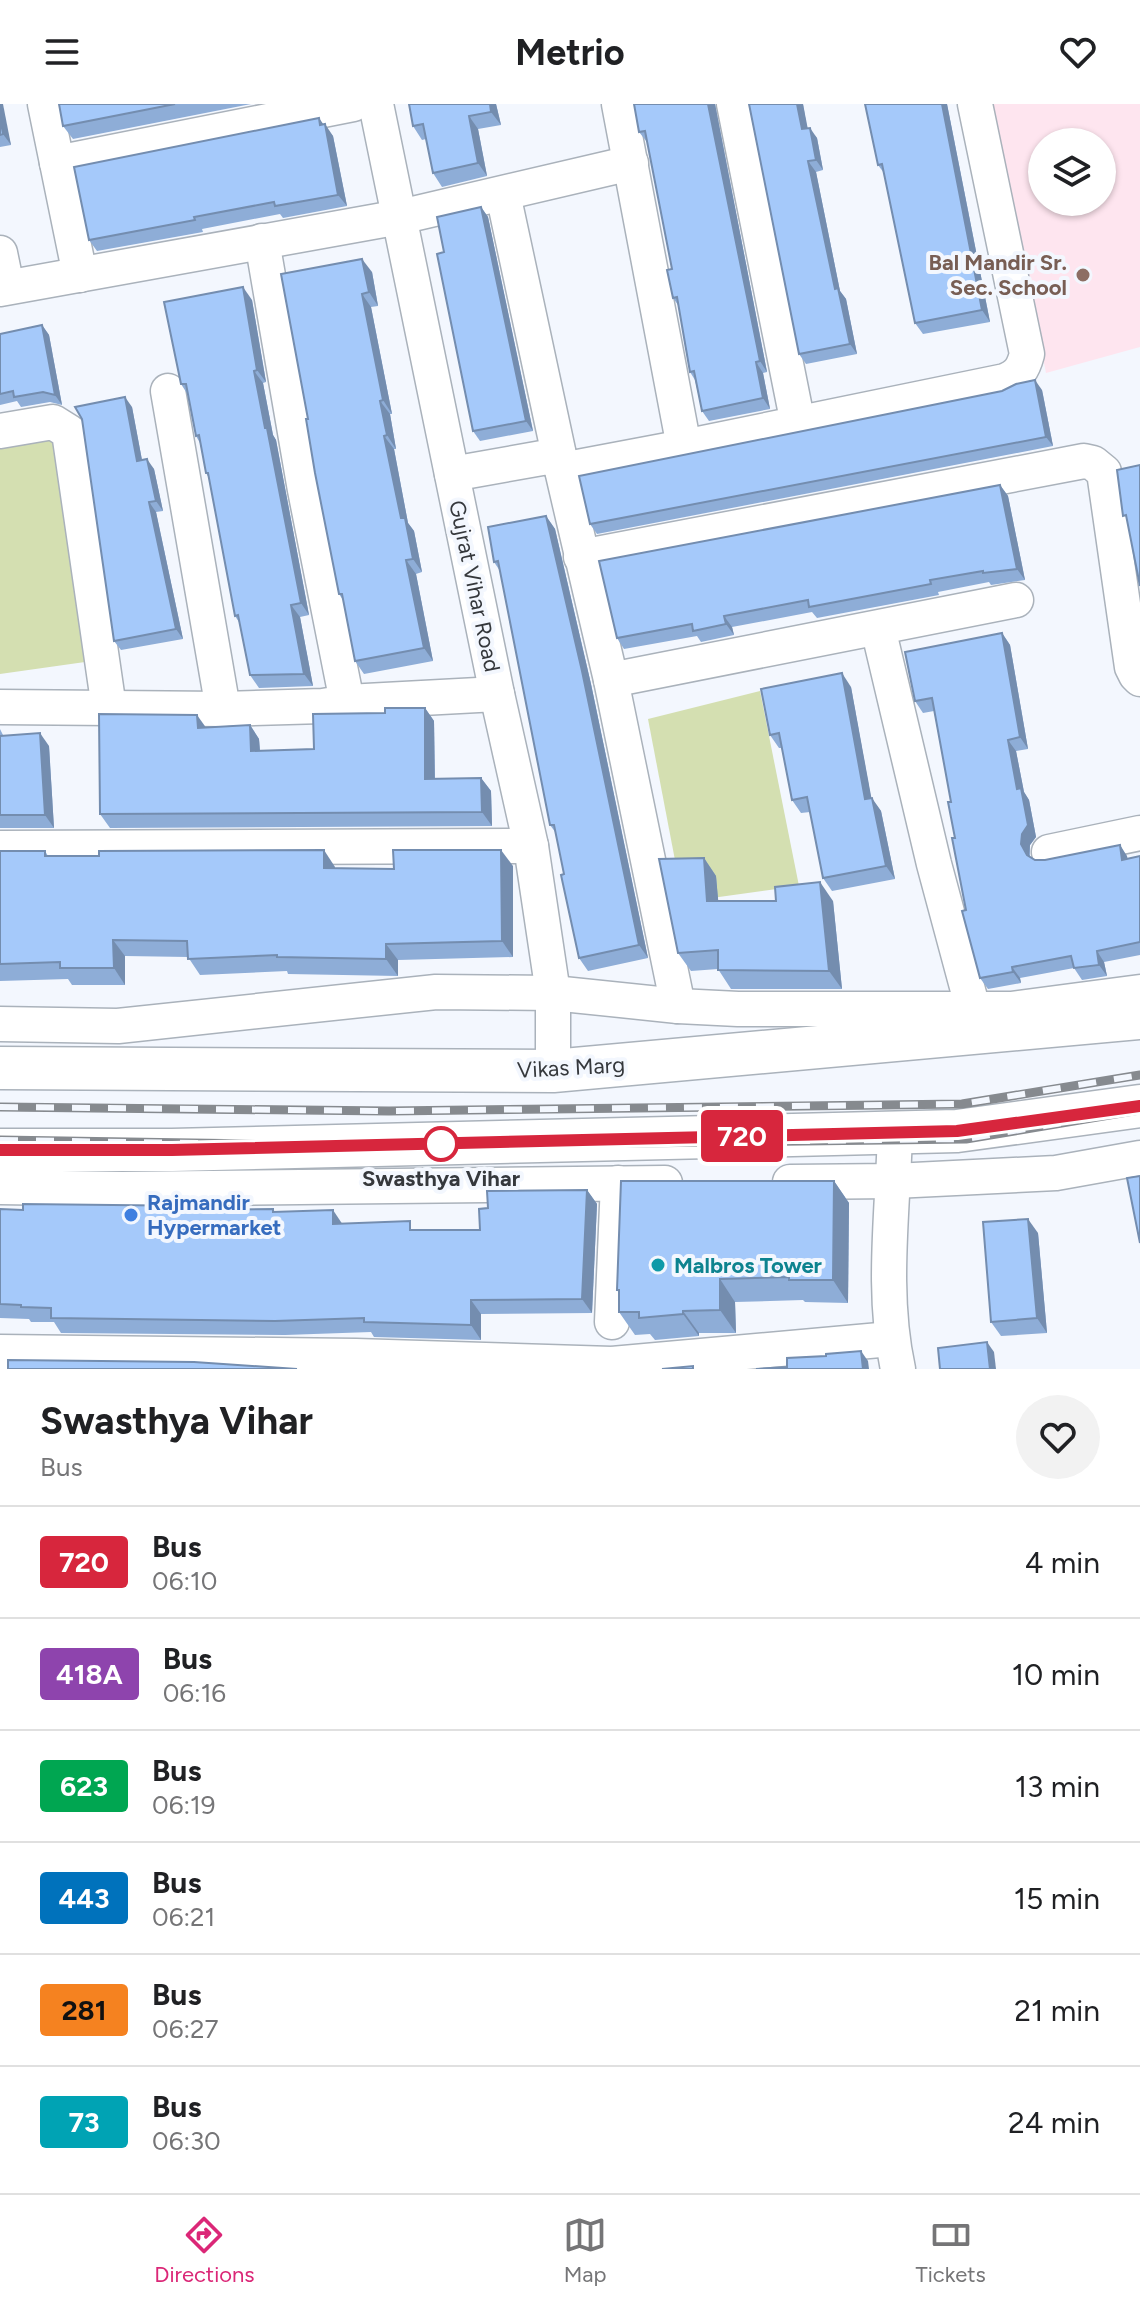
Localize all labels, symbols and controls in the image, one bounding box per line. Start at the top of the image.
icon: menu [40,30,84,74]
icon: heart [1056,30,1100,74]
text: Metrio [515,31,625,74]
map controls [1028,128,1116,216]
button: layers [1028,128,1116,216]
place label: Bal Mandir Sr. Sec. School [929,249,1067,301]
marker: Bal Mandir Sr. Sec. School [1074,266,1092,284]
street label: Gujrat Vihar Road [443,498,506,674]
street label: Vikas Marg [516,1051,626,1084]
line badge: 720 [696,1110,788,1162]
text: 720 [717,1119,767,1153]
marker: Swasthya Vihar [424,1127,458,1161]
place label: Swasthya Vihar [362,1165,521,1192]
place label: Rajmandir Hypermarket [147,1189,282,1241]
marker: Rajmandir Hypermarket [122,1206,140,1224]
place label: Malbros Tower [674,1252,823,1279]
marker: Malbros Tower [649,1256,667,1274]
button: heart [1016,1395,1100,1479]
text: Swasthya Vihar [40,1398,313,1444]
text: Bus [40,1451,83,1483]
text: Bus [152,1528,201,1565]
text: 4 min [1025,1544,1100,1581]
text: 720 [59,1545,109,1579]
text: 06:10 [152,1565,217,1597]
text: Bus [163,1640,212,1677]
text: 10 min [1012,1656,1100,1693]
text: 418A [56,1657,123,1691]
text: 06:16 [163,1677,226,1709]
text: Bus [152,1752,201,1789]
text: 13 min [1015,1768,1100,1805]
text: 623 [60,1769,108,1803]
text: 06:19 [152,1789,215,1821]
text: Bus [152,1864,201,1901]
text: 15 min [1014,1880,1100,1917]
text: 443 [58,1881,110,1915]
text: 06:21 [152,1901,215,1933]
text: Bus [152,1976,201,2013]
text: 21 min [1014,1992,1100,2029]
text: 281 [61,1993,107,2027]
text: 06:27 [152,2013,218,2045]
text: Bus [152,2088,201,2125]
text: 24 min [1008,2104,1100,2141]
text: 73 [68,2105,100,2139]
text: 06:30 [152,2125,221,2157]
tab: Directions [154,2213,255,2288]
tab: Map [563,2213,607,2288]
tab: Tickets [916,2213,986,2288]

